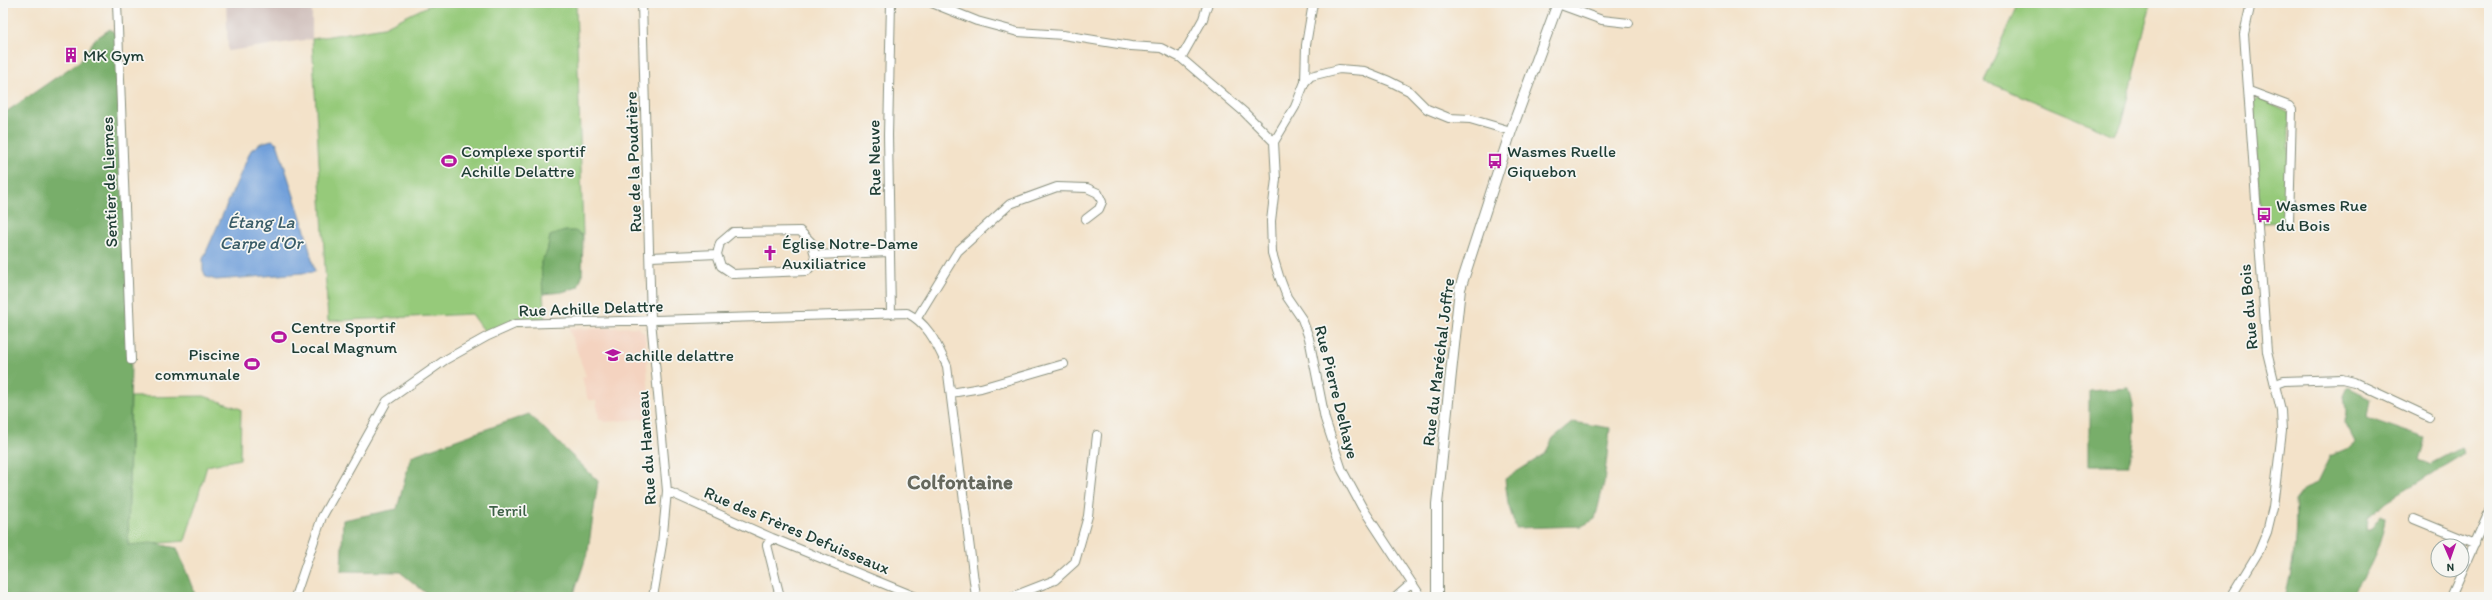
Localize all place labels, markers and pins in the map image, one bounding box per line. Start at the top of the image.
place label: MK Gym [83,45,145,65]
building icon: MK Gym [62,46,80,64]
place label: Complexe sportif Achille Delattre [461,141,586,181]
place label: Wasmes Ruelle Giquebon [1507,141,1616,181]
sports icon: Complexe sportif Achille Delattre [440,152,458,170]
bus stop icon: Wasmes Ruelle Giquebon [1486,152,1504,170]
place label: Wasmes Rue du Bois [2276,195,2367,235]
bus stop icon: Wasmes Rue du Bois [2255,206,2273,224]
place label: Église Notre-Dame Auxiliatrice [782,233,918,273]
church icon: Église Notre-Dame Auxiliatrice [761,244,779,262]
place label: Centre Sportif Local Magnum [291,317,398,357]
sports icon: Centre Sportif Local Magnum [270,328,288,346]
place label: Piscine communale [155,344,240,384]
place label: achille delattre [625,345,734,365]
school or university icon: achille delattre [604,346,622,364]
sports icon: Piscine communale [243,355,261,373]

